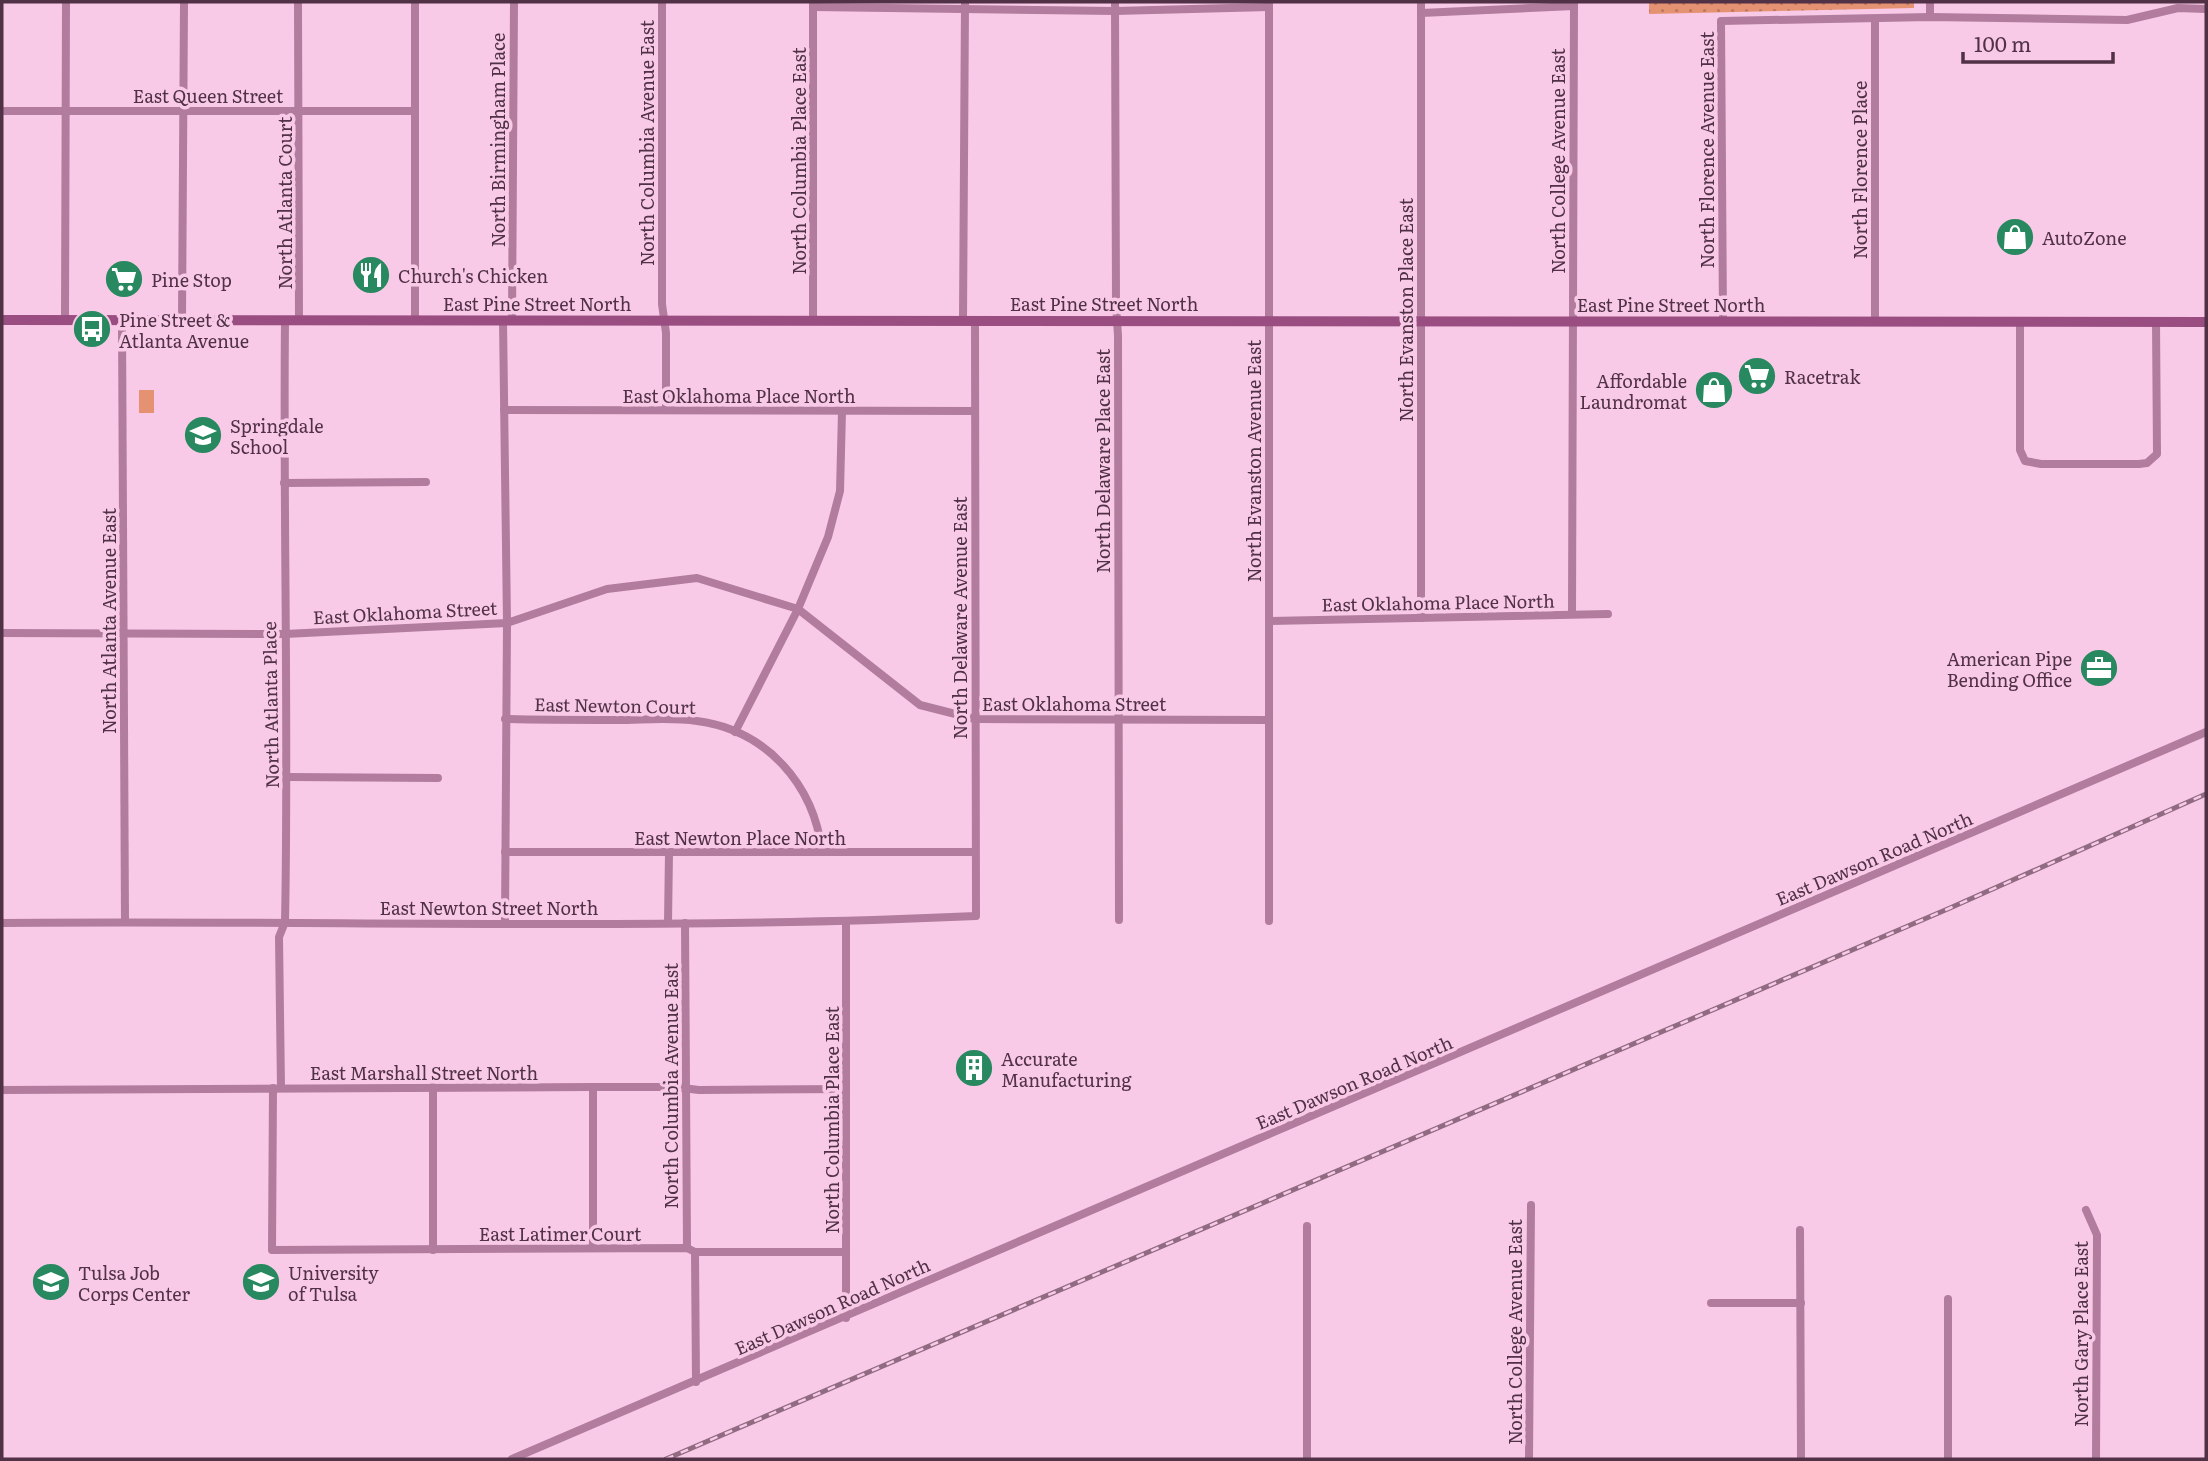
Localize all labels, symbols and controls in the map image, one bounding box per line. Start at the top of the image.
street label: North Columbia Avenue East [633,19,660,266]
scale bar [1963,21,2114,65]
text: 100 m [1974,27,2031,58]
street label: North Florence Avenue East [1693,31,1720,268]
street label: North Birmingham Place [484,33,511,247]
street label: North Columbia Place East [785,47,812,275]
street label: North College Avenue East [1544,48,1571,274]
street label: North Florence Place [1846,81,1873,259]
street label: East Queen Street [133,82,284,109]
street label: North Atlanta Court [271,116,298,290]
street label: North Evanston Place East [1392,197,1419,422]
shop icon: AutoZone [1994,216,2036,258]
place label: AutoZone [2042,224,2126,251]
restaurant icon: Church's Chicken [350,254,392,296]
supermarket icon: Pine Stop [103,258,145,300]
place label: Church's Chicken [398,262,548,289]
place label: Pine Stop [151,266,232,293]
street label: East Pine Street North [443,290,631,317]
street label: East Pine Street North [1010,290,1198,317]
street label: East Pine Street North [1577,291,1765,318]
place label: Pine Street & Atlanta Avenue [119,306,249,354]
bus stop icon: Pine Street & Atlanta Avenue [71,308,113,350]
street label: North Evanston Avenue East [1240,339,1267,582]
street label: North Delaware Place East [1089,348,1116,573]
supermarket icon: Racetrak [1736,355,1778,397]
place label: Racetrak [1784,363,1861,390]
place label: Affordable Laundromat [1580,367,1688,415]
shop icon: Affordable Laundromat [1693,369,1735,411]
street label: East Oklahoma Place North [622,382,856,409]
place label: Springdale School [230,412,324,460]
school or university icon: Springdale School [182,414,224,456]
street label: North Delaware Avenue East [946,496,973,739]
street label: North Atlanta Avenue East [95,507,122,734]
street label: East Oklahoma Place North [1321,586,1555,618]
street label: East Oklahoma Street [312,594,499,630]
street label: North Atlanta Place [255,621,285,789]
place label: American Pipe Bending Office [1947,645,2072,693]
office icon: American Pipe Bending Office [2078,647,2120,689]
street label: East Newton Court [534,690,697,720]
street label: East Oklahoma Street [982,690,1167,717]
street label: East Dawson Road North [1771,804,1977,912]
street label: East Newton Place North [634,824,846,851]
street label: East Newton Street North [380,894,599,921]
street label: North Columbia Avenue East [657,962,684,1209]
street label: North Columbia Place East [818,1006,845,1234]
street label: East Dawson Road North [1251,1028,1457,1136]
place label: Accurate Manufacturing [1001,1045,1132,1093]
building icon: Accurate Manufacturing [953,1047,995,1089]
street label: East Marshall Street North [310,1059,538,1086]
street label: North College Avenue East [1501,1219,1528,1445]
street label: East Latimer Court [479,1220,642,1247]
street label: North Gary Place East [2067,1240,2094,1427]
street label: East Dawson Road North [730,1251,934,1361]
place label: Tulsa Job Corps Center [78,1259,190,1307]
place label: University of Tulsa [288,1259,379,1307]
school or university icon: Tulsa Job Corps Center [30,1261,72,1303]
school or university icon: University of Tulsa [240,1261,282,1303]

